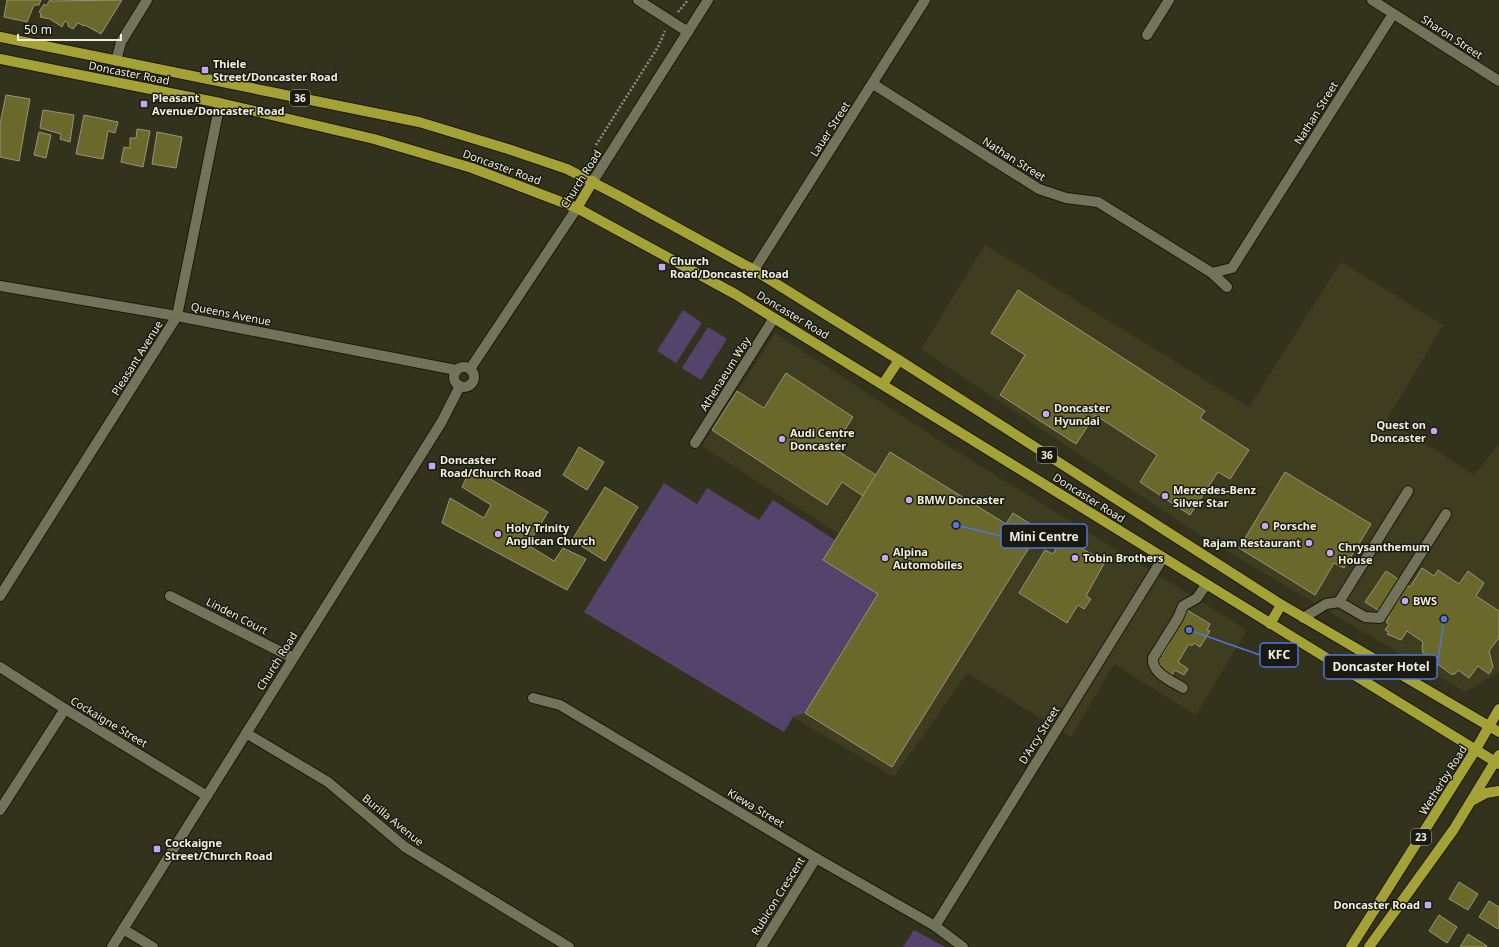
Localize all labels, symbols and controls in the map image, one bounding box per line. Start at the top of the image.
street label: Sharon Street [1419,11,1486,62]
scale bar [18,16,121,42]
text: 50 m [24,21,52,38]
place label: Thiele Street/Doncaster Road [213,56,338,84]
street label: Doncaster Road [87,57,171,88]
marker: Thiele Street/Doncaster Road [200,65,210,75]
street label: Nathan Street [1290,78,1341,147]
place label: Pleasant Avenue/Doncaster Road [152,90,285,118]
road number: 36 [290,90,310,106]
street label: Lauer Street [806,98,853,159]
marker: Pleasant Avenue/Doncaster Road [139,99,149,109]
street label: Nathan Street [980,133,1049,184]
street label: Doncaster Road [461,145,543,188]
street label: Church Road [557,147,604,211]
place label: Church Road/Doncaster Road [670,253,789,281]
marker: Church Road/Doncaster Road [657,262,667,272]
street label: Doncaster Road [754,287,832,342]
street label: Queens Avenue [190,298,272,329]
street label: Pleasant Avenue [108,317,166,398]
street label: Athenaeum Way [696,333,754,414]
place label: Doncaster Hyundai [1054,400,1110,428]
marker: Doncaster Hyundai [1041,409,1051,419]
place label: Quest on Doncaster [1370,417,1426,445]
place label: Audi Centre Doncaster [790,425,855,453]
marker: Quest on Doncaster [1429,426,1439,436]
marker: Audi Centre Doncaster [777,434,787,444]
road number: 36 [1037,447,1057,463]
place label: Doncaster Road/Church Road [440,452,542,480]
marker: Doncaster Road/Church Road [427,461,437,471]
street label: Doncaster Road [1050,469,1128,526]
place label: Mercedes-Benz Silver Star [1173,482,1256,510]
marker: Mercedes-Benz Silver Star [1160,491,1170,501]
place label: BMW Doncaster [917,492,1004,507]
marker: BMW Doncaster [904,495,914,505]
place label: Porsche [1273,518,1317,533]
place label: Holy Trinity Anglican Church [506,520,595,548]
marker: Porsche [1260,521,1270,531]
callout: Mini Centre [1001,524,1087,548]
text: Mini Centre [1009,528,1079,545]
marker: Holy Trinity Anglican Church [493,529,503,539]
place label: Rajam Restaurant [1203,535,1301,550]
marker: Rajam Restaurant [1304,538,1314,548]
place label: Chrysanthemum House [1338,539,1430,567]
place label: Alpina Automobiles [893,544,963,572]
marker: Chrysanthemum House [1325,548,1335,558]
place label: Tobin Brothers [1083,550,1164,565]
marker: Alpina Automobiles [880,553,890,563]
marker: Tobin Brothers [1070,553,1080,563]
place label: BWS [1413,593,1437,608]
street label: Linden Court [204,594,270,637]
marker: BWS [1400,596,1410,606]
street label: Church Road [253,629,300,693]
callout: KFC [1260,643,1298,667]
text: KFC [1268,646,1290,663]
callout: Doncaster Hotel [1324,655,1437,679]
text: Doncaster Hotel [1333,658,1429,675]
street label: Cockaigne Street [68,693,150,750]
street label: D'Arcy Street [1015,703,1062,767]
street label: Wetherby Road [1415,742,1470,817]
street label: Kiewa Street [725,785,788,830]
street label: Burilla Avenue [360,790,427,849]
road number: 23 [1411,829,1431,845]
place label: Cockaigne Street/Church Road [165,835,272,863]
marker: Cockaigne Street/Church Road [152,844,162,854]
street label: Rubicon Crescent [747,854,808,938]
place label: Doncaster Road [1333,897,1420,912]
marker: Doncaster Road [1423,900,1433,910]

